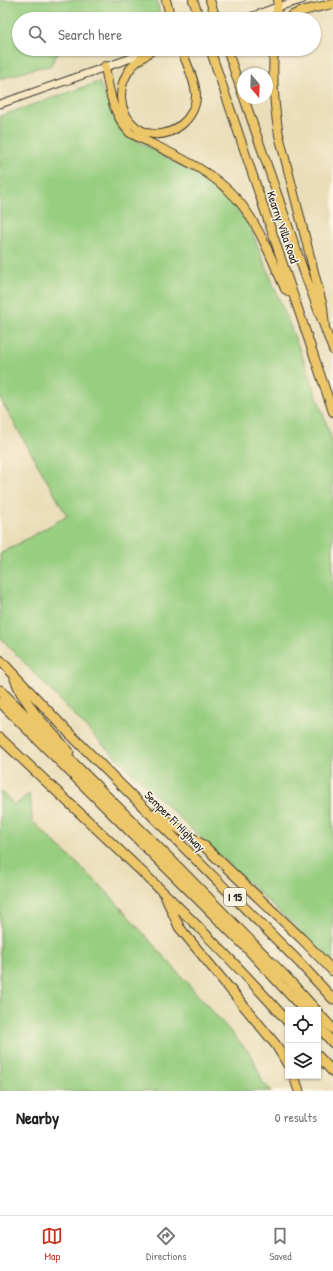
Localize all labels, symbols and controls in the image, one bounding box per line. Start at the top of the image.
search box [12,12,321,56]
icon: search [26,23,48,45]
text: Search here [58,24,122,45]
north arrow [237,68,273,104]
street label: Kearny Villa Road [263,189,303,266]
street label: Semper Fi Highway [141,787,209,855]
road number: I 15 [224,888,246,906]
map controls [285,1007,321,1079]
button: locate [285,1007,321,1043]
button: layers [285,1043,321,1079]
text: Nearby [16,1106,59,1129]
text: 0 results [275,1108,317,1126]
tab: Map [41,1225,63,1263]
tab: Directions [146,1225,187,1263]
tab: Saved [269,1225,292,1263]

